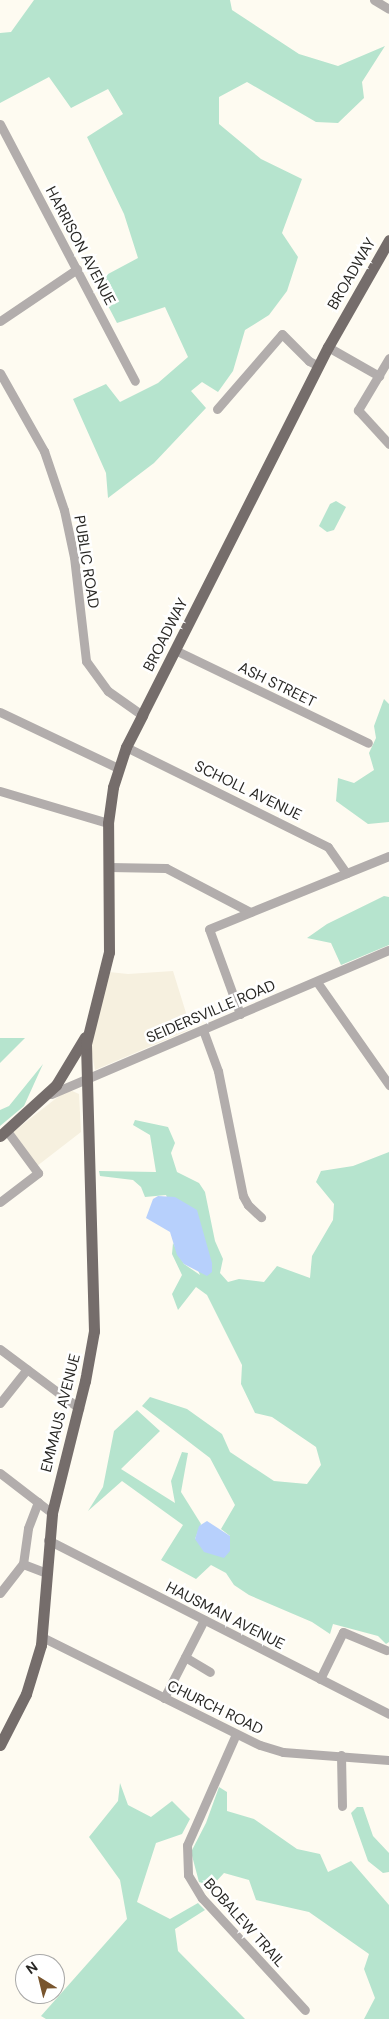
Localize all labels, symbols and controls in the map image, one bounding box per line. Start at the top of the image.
street label: HARRISON AVENUE [41,184,119,308]
street label: BROADWAY [324,235,380,313]
street label: PUBLIC ROAD [70,514,102,610]
street label: BROADWAY [140,595,192,675]
street label: ASH STREET [235,658,319,712]
street label: SCHOLL AVENUE [192,757,304,825]
street label: SEIDERSVILLE ROAD [144,977,278,1047]
street label: EMMAUS AVENUE [38,1352,84,1474]
street label: HAUSMAN AVENUE [163,1578,287,1654]
street label: CHURCH ROAD [164,1677,266,1739]
street label: BOBALEW TRAIL [199,1875,289,1971]
north arrow [15,1954,65,2004]
text: N [22,1957,41,1978]

